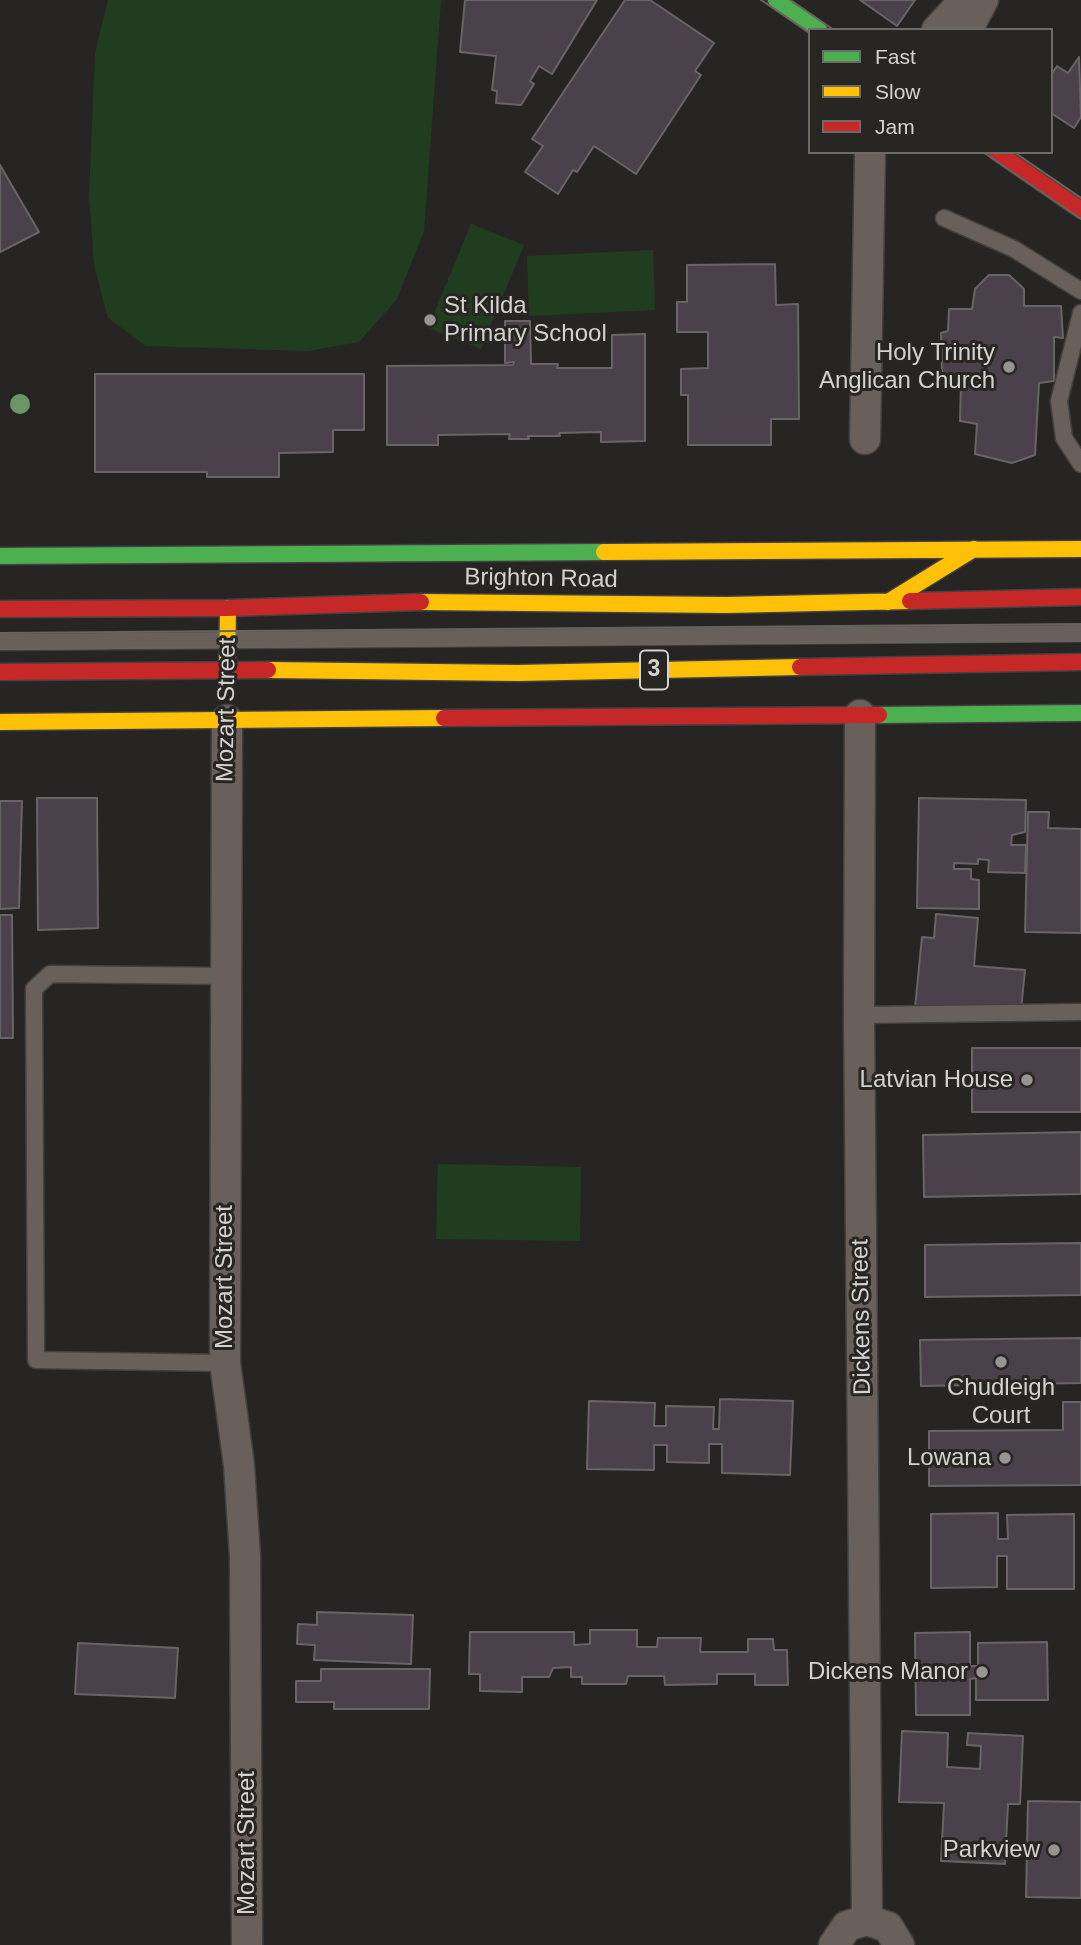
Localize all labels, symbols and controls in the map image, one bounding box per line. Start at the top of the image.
legend [808,28,1053,154]
text: Fast [875,45,916,68]
text: Slow [875,80,921,103]
text: Jam [875,115,915,138]
place label: St Kilda Primary School [444,292,607,348]
marker: St Kilda Primary School [422,312,438,328]
place label: Holy Trinity Anglican Church [819,339,995,395]
marker: Holy Trinity Anglican Church [1001,359,1017,375]
street label: Brighton Road [464,563,618,595]
street label: Mozart Street [211,638,243,782]
road number: 3 [640,650,668,690]
place label: Latvian House [860,1066,1013,1094]
marker: Latvian House [1019,1072,1035,1088]
street label: Mozart Street [211,1205,239,1349]
street label: Dickens Street [846,1239,878,1395]
marker: Chudleigh Court [993,1354,1009,1370]
place label: Chudleigh Court [947,1374,1055,1430]
place label: Lowana [907,1444,991,1472]
marker: Lowana [997,1450,1013,1466]
place label: Dickens Manor [808,1658,968,1686]
marker: Dickens Manor [974,1664,990,1680]
street label: Mozart Street [233,1771,261,1915]
place label: Parkview [943,1836,1040,1864]
marker: Parkview [1046,1842,1062,1858]

